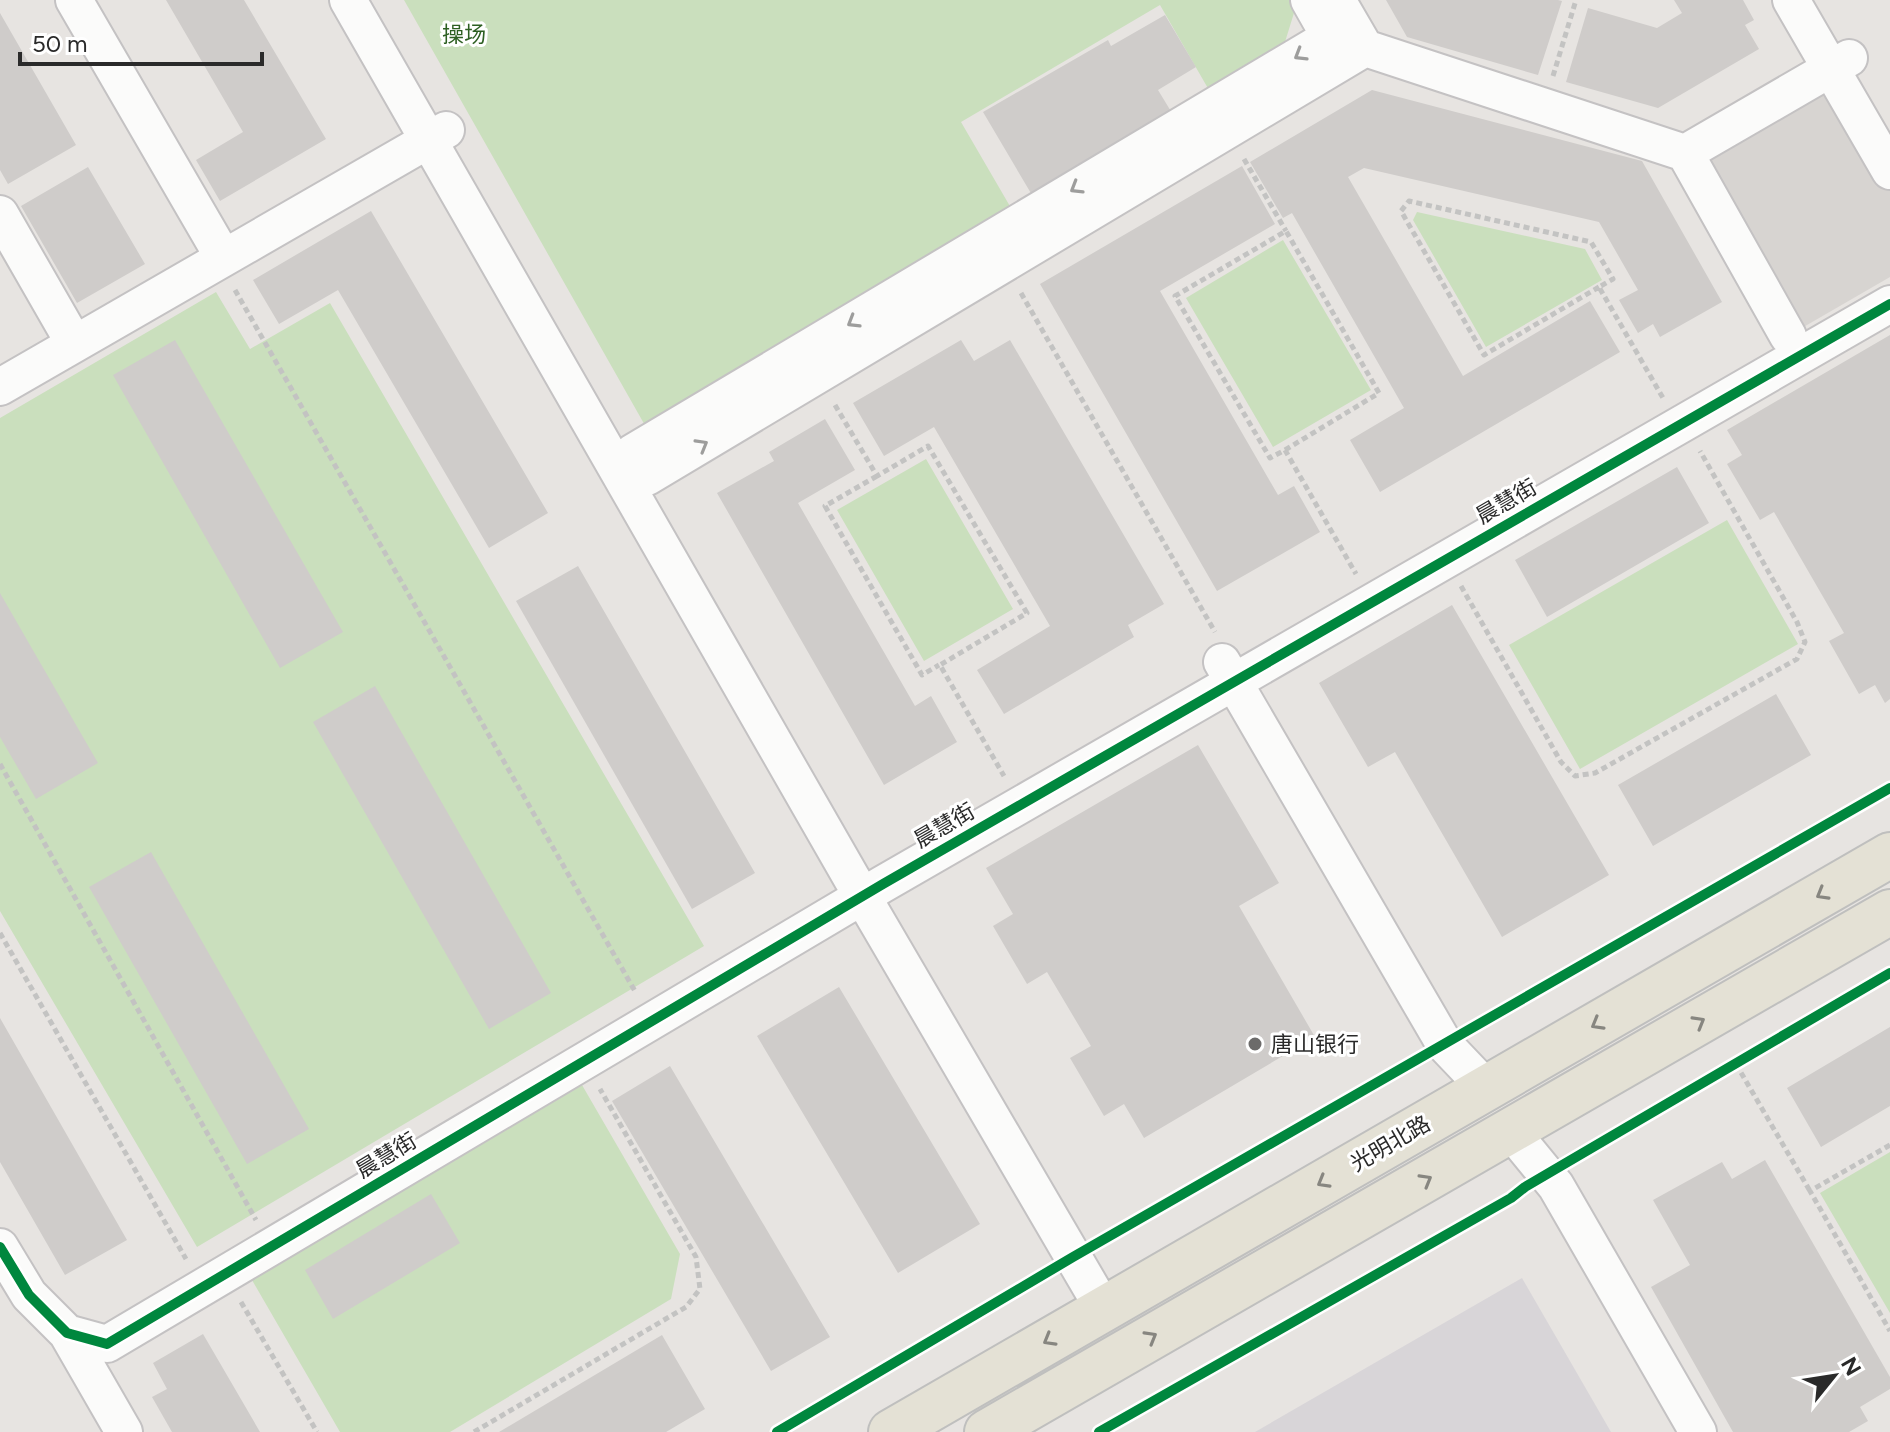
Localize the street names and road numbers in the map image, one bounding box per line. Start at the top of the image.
street label: 晨慧街 [1471,473,1542,530]
street label: 晨慧街 [909,797,980,854]
street label: 光明北路 [1345,1110,1435,1177]
street label: 晨慧街 [351,1127,422,1184]

